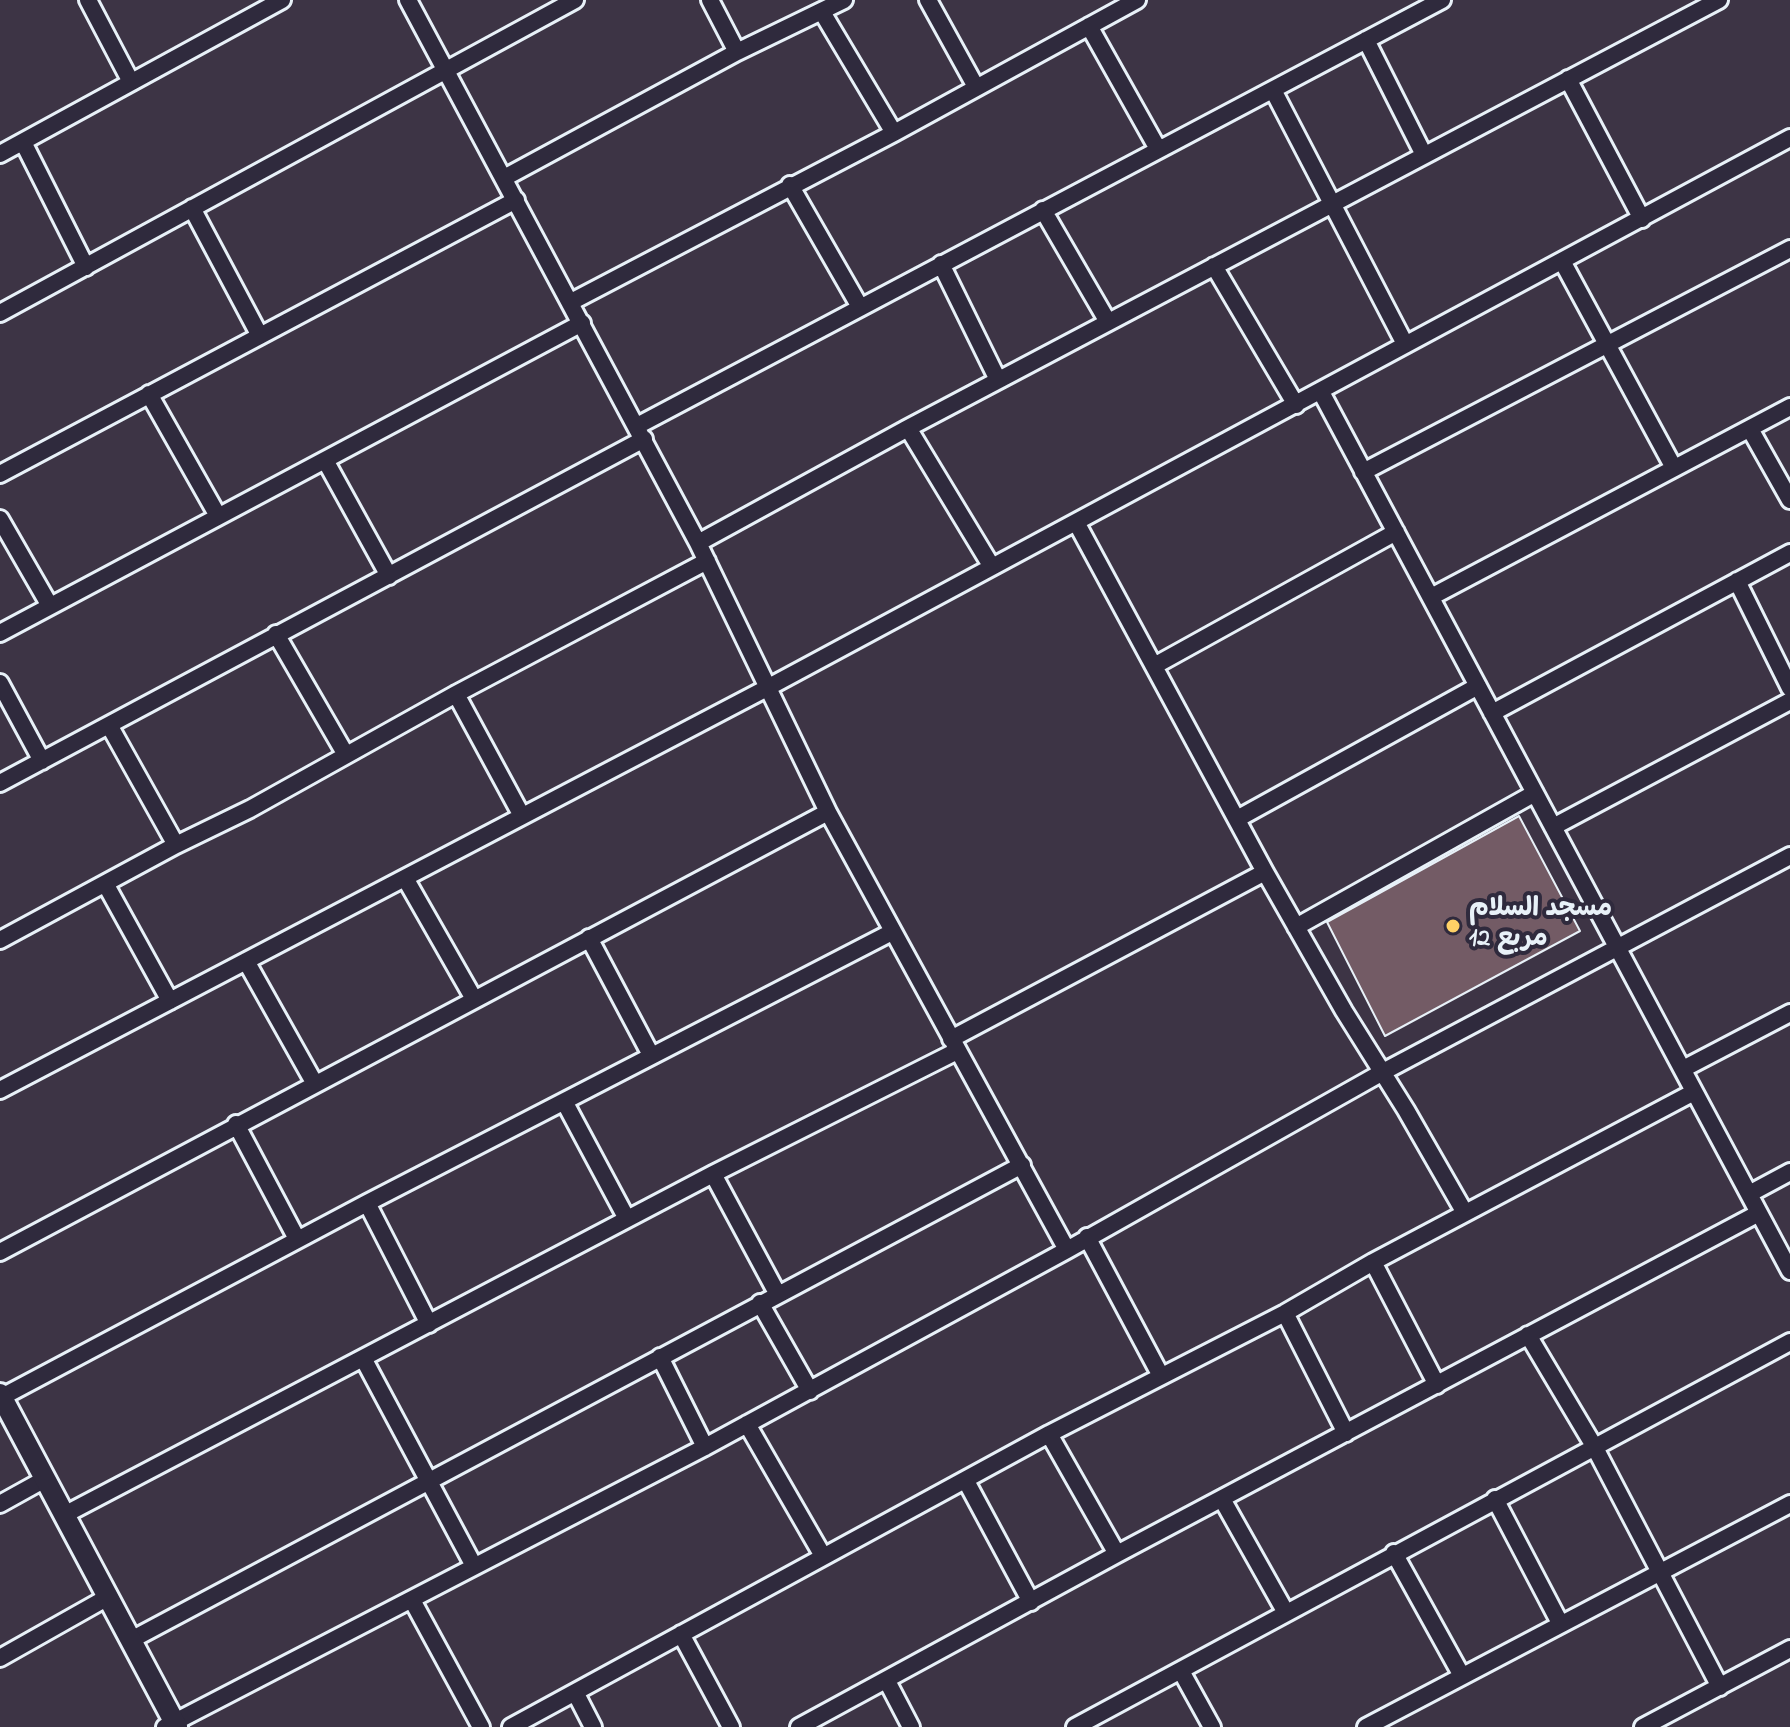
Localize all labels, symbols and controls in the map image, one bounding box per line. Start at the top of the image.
place label: مسجد السلام مربع 12 [1469,895,1612,956]
marker: مسجد السلام مربع 12 [1444,917,1462,935]

